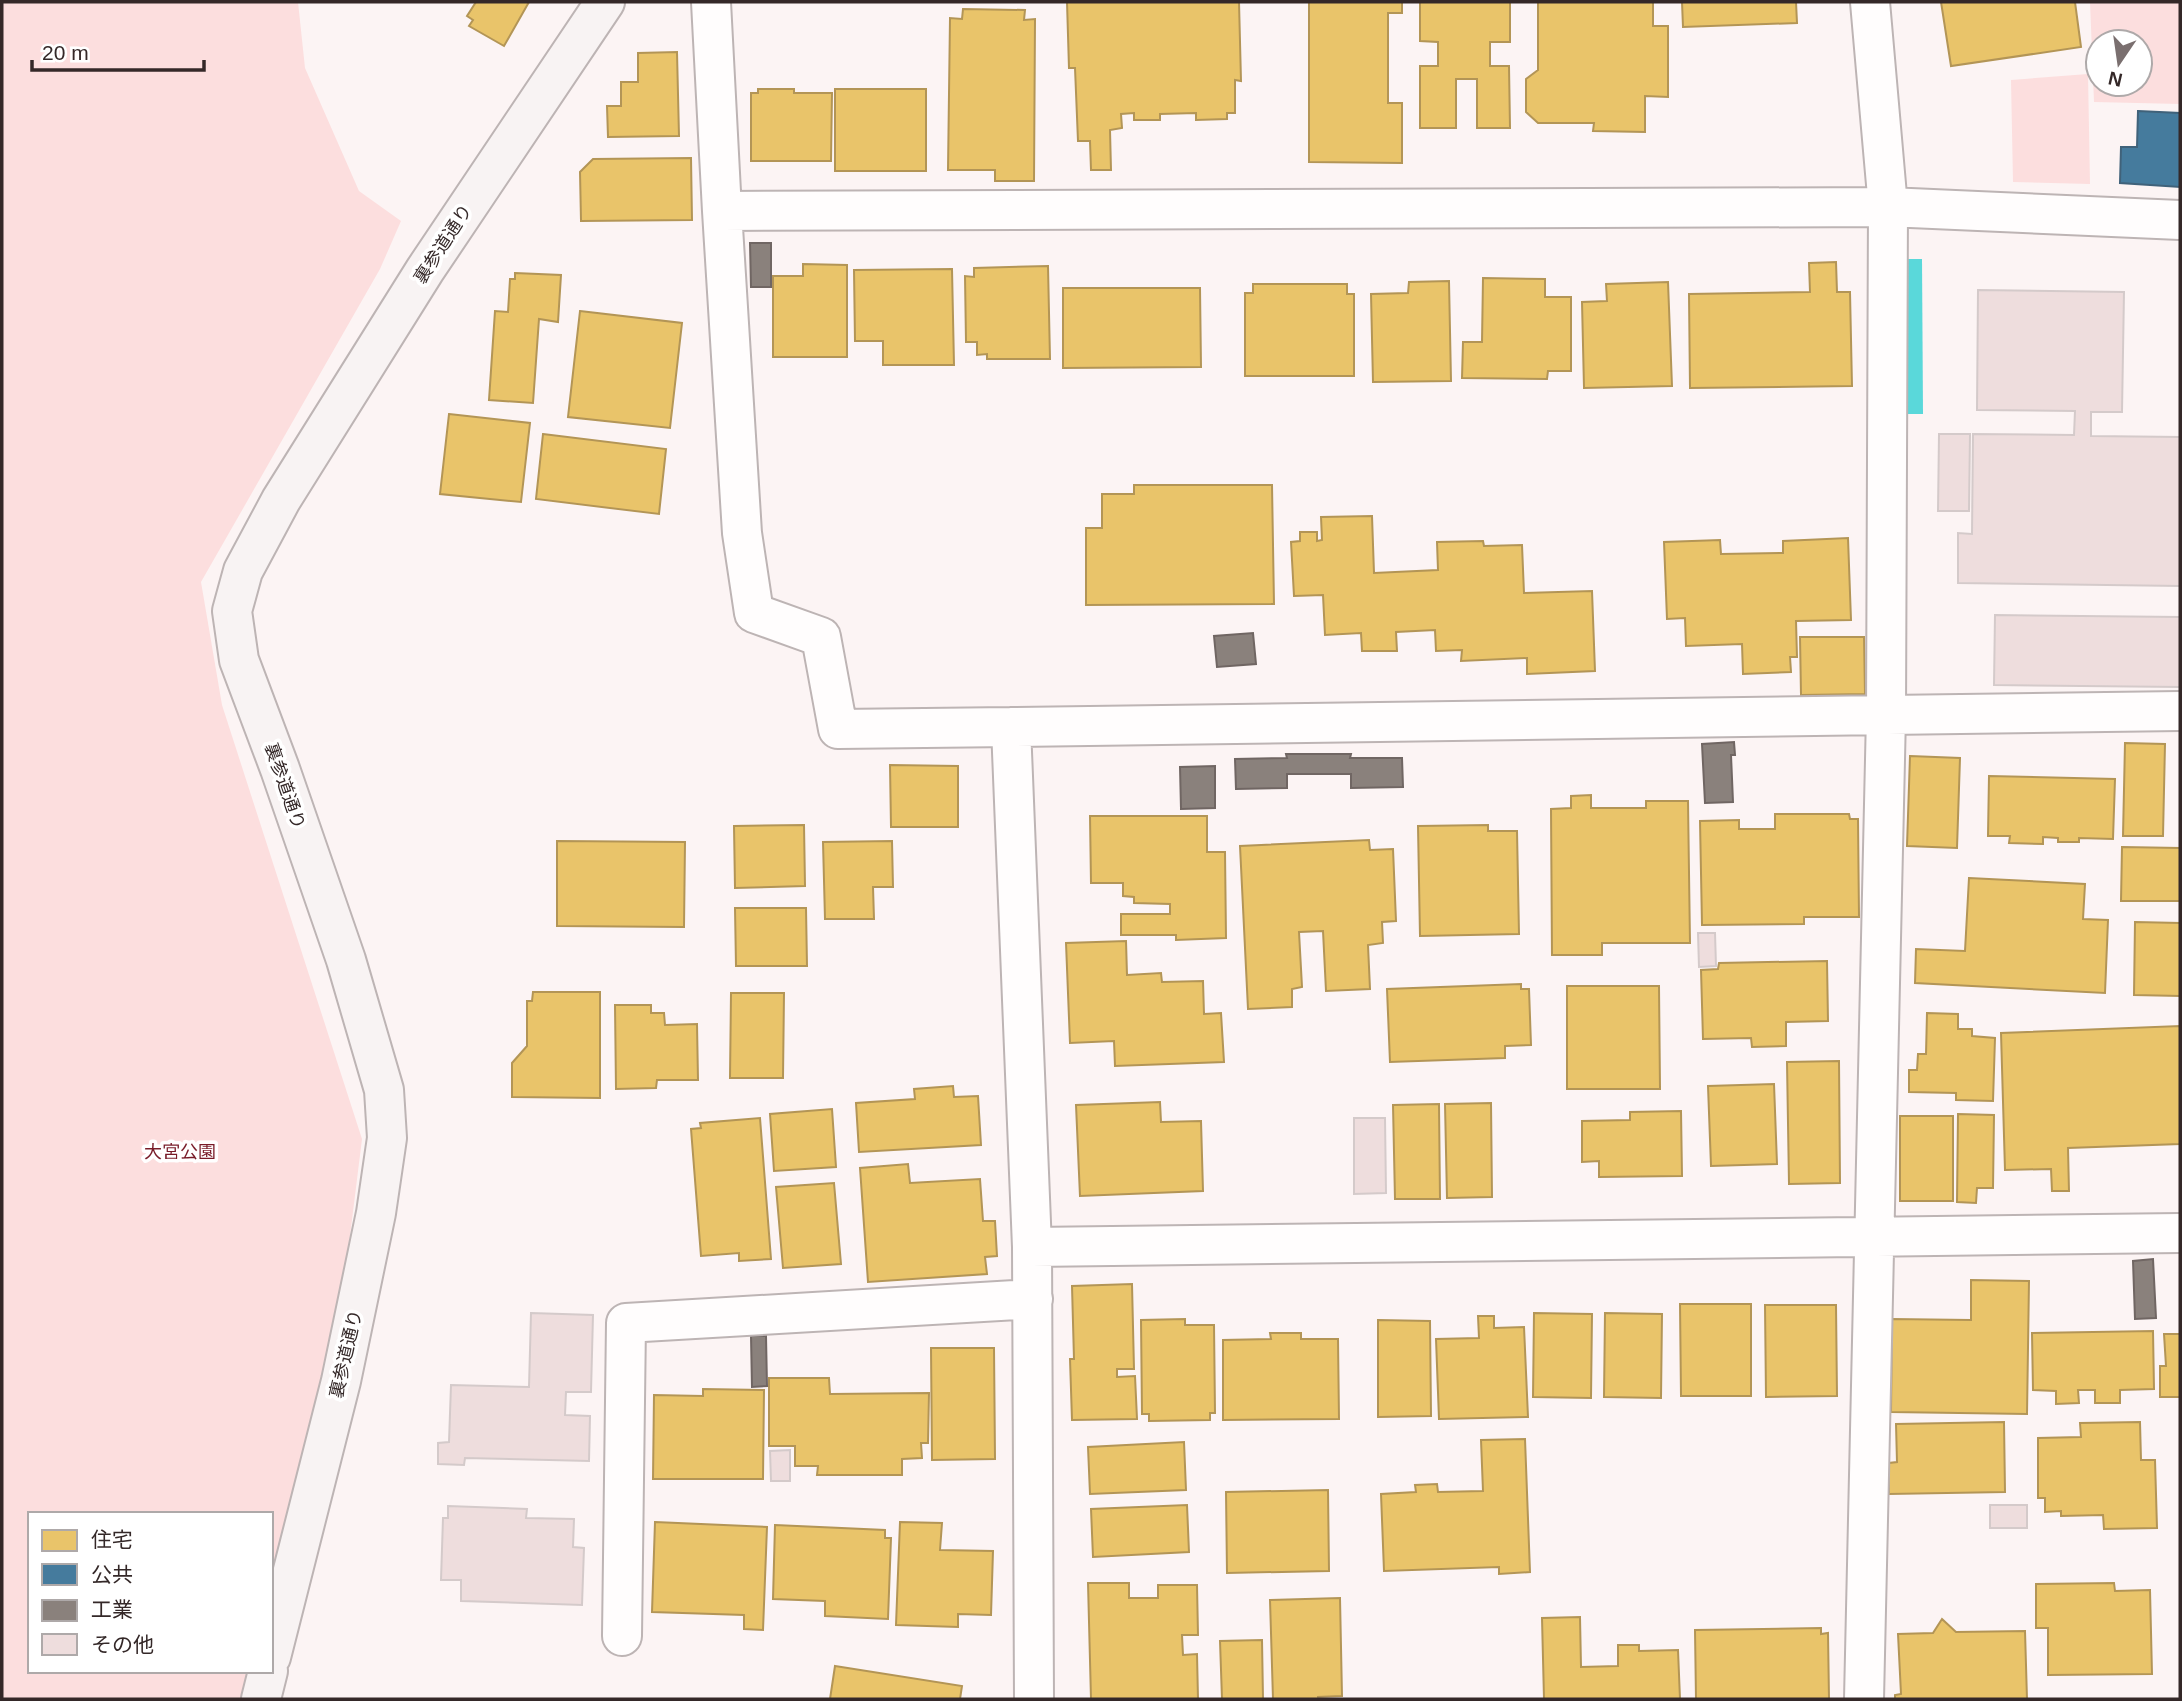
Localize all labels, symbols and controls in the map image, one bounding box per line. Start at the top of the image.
scale bar [32,28,203,72]
north arrow [2084,28,2154,98]
text: 20 m [42,41,89,64]
text: N [2106,67,2124,91]
street label: 裏参道通り [410,201,476,287]
street label: 裏参道通り [261,740,309,832]
park label: 大宮公園 [144,1142,216,1162]
street label: 裏参道通り [326,1308,366,1400]
legend [28,1512,273,1673]
text: 住宅 [91,1528,133,1551]
text: 公共 [91,1563,133,1586]
text: 工業 [91,1598,133,1621]
text: その他 [91,1633,154,1656]

